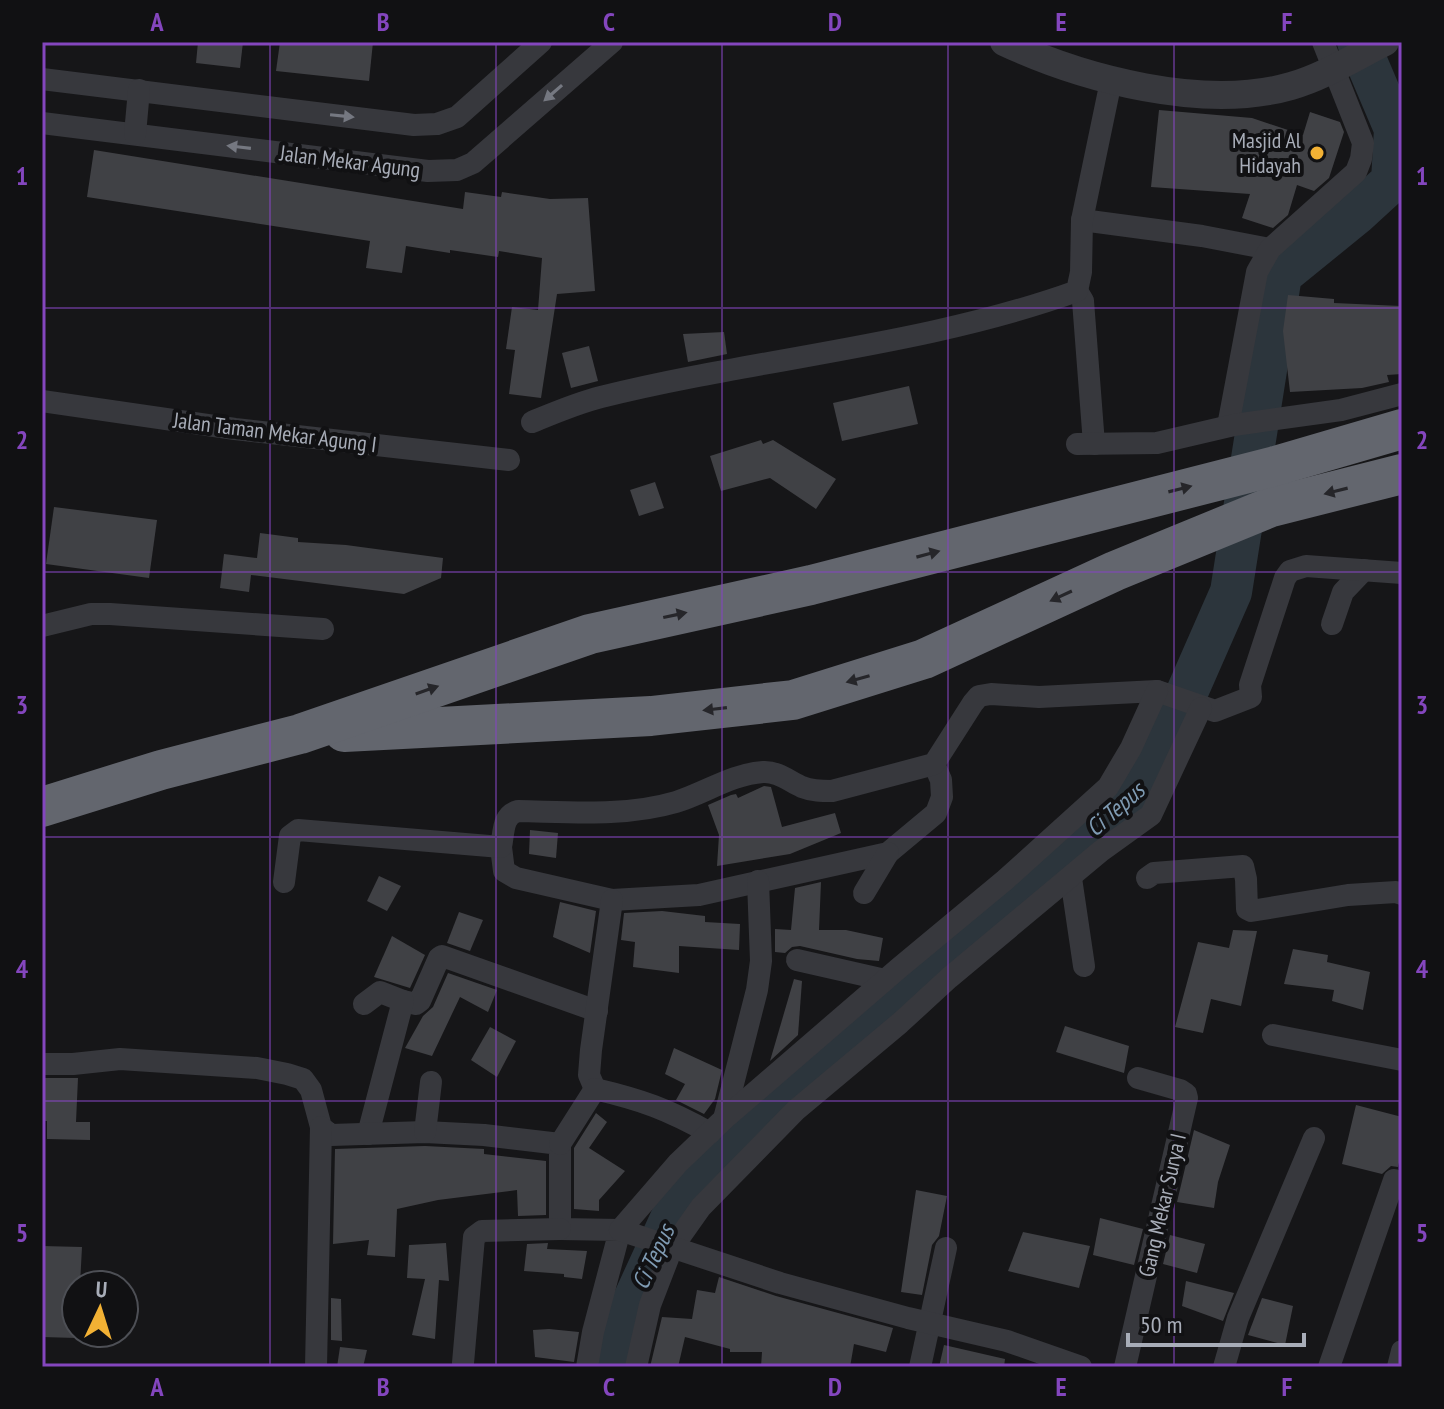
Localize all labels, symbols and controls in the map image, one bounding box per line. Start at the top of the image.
text: A [149,5,164,38]
text: B [377,5,390,38]
text: C [603,5,615,38]
text: D [828,5,842,38]
text: E [1055,5,1067,38]
text: F [1282,5,1293,38]
one-way arrow [544,84,564,101]
one-way arrow [330,110,355,123]
place label: Masjid Al Hidayah [1232,126,1302,179]
street label: Jalan Mekar Agung [277,138,422,184]
one-way arrow [226,140,251,153]
marker: Masjid Al Hidayah [1308,144,1326,162]
text: 1 [16,159,28,192]
text: 1 [1416,159,1428,192]
street label: Jalan Taman Mekar Agung I [171,406,378,458]
text: 2 [16,423,28,456]
text: 2 [1416,423,1428,456]
one-way arrow [1167,482,1192,495]
one-way arrow [1324,485,1349,497]
one-way arrow [915,548,940,560]
one-way arrow [1049,589,1072,603]
one-way arrow [663,608,688,621]
one-way arrow [846,673,870,686]
one-way arrow [415,684,439,696]
text: 3 [16,688,28,721]
text: 3 [1416,688,1428,721]
one-way arrow [703,702,728,715]
water label: Ci Tepus [1079,773,1153,843]
text: 4 [16,952,29,985]
text: 4 [1416,952,1429,985]
street label: Gang Mekar Surya I [1132,1131,1192,1279]
text: 5 [16,1216,28,1249]
text: 5 [1416,1216,1428,1249]
water label: Ci Tepus [625,1217,683,1294]
north arrow [60,1269,140,1349]
text: U [95,1275,108,1303]
scale bar [1128,1297,1304,1347]
text: 50 m [1140,1309,1182,1340]
text: A [149,1370,164,1403]
text: B [377,1370,390,1403]
text: C [603,1370,615,1403]
text: D [828,1370,842,1403]
text: E [1055,1370,1067,1403]
text: F [1282,1370,1293,1403]

